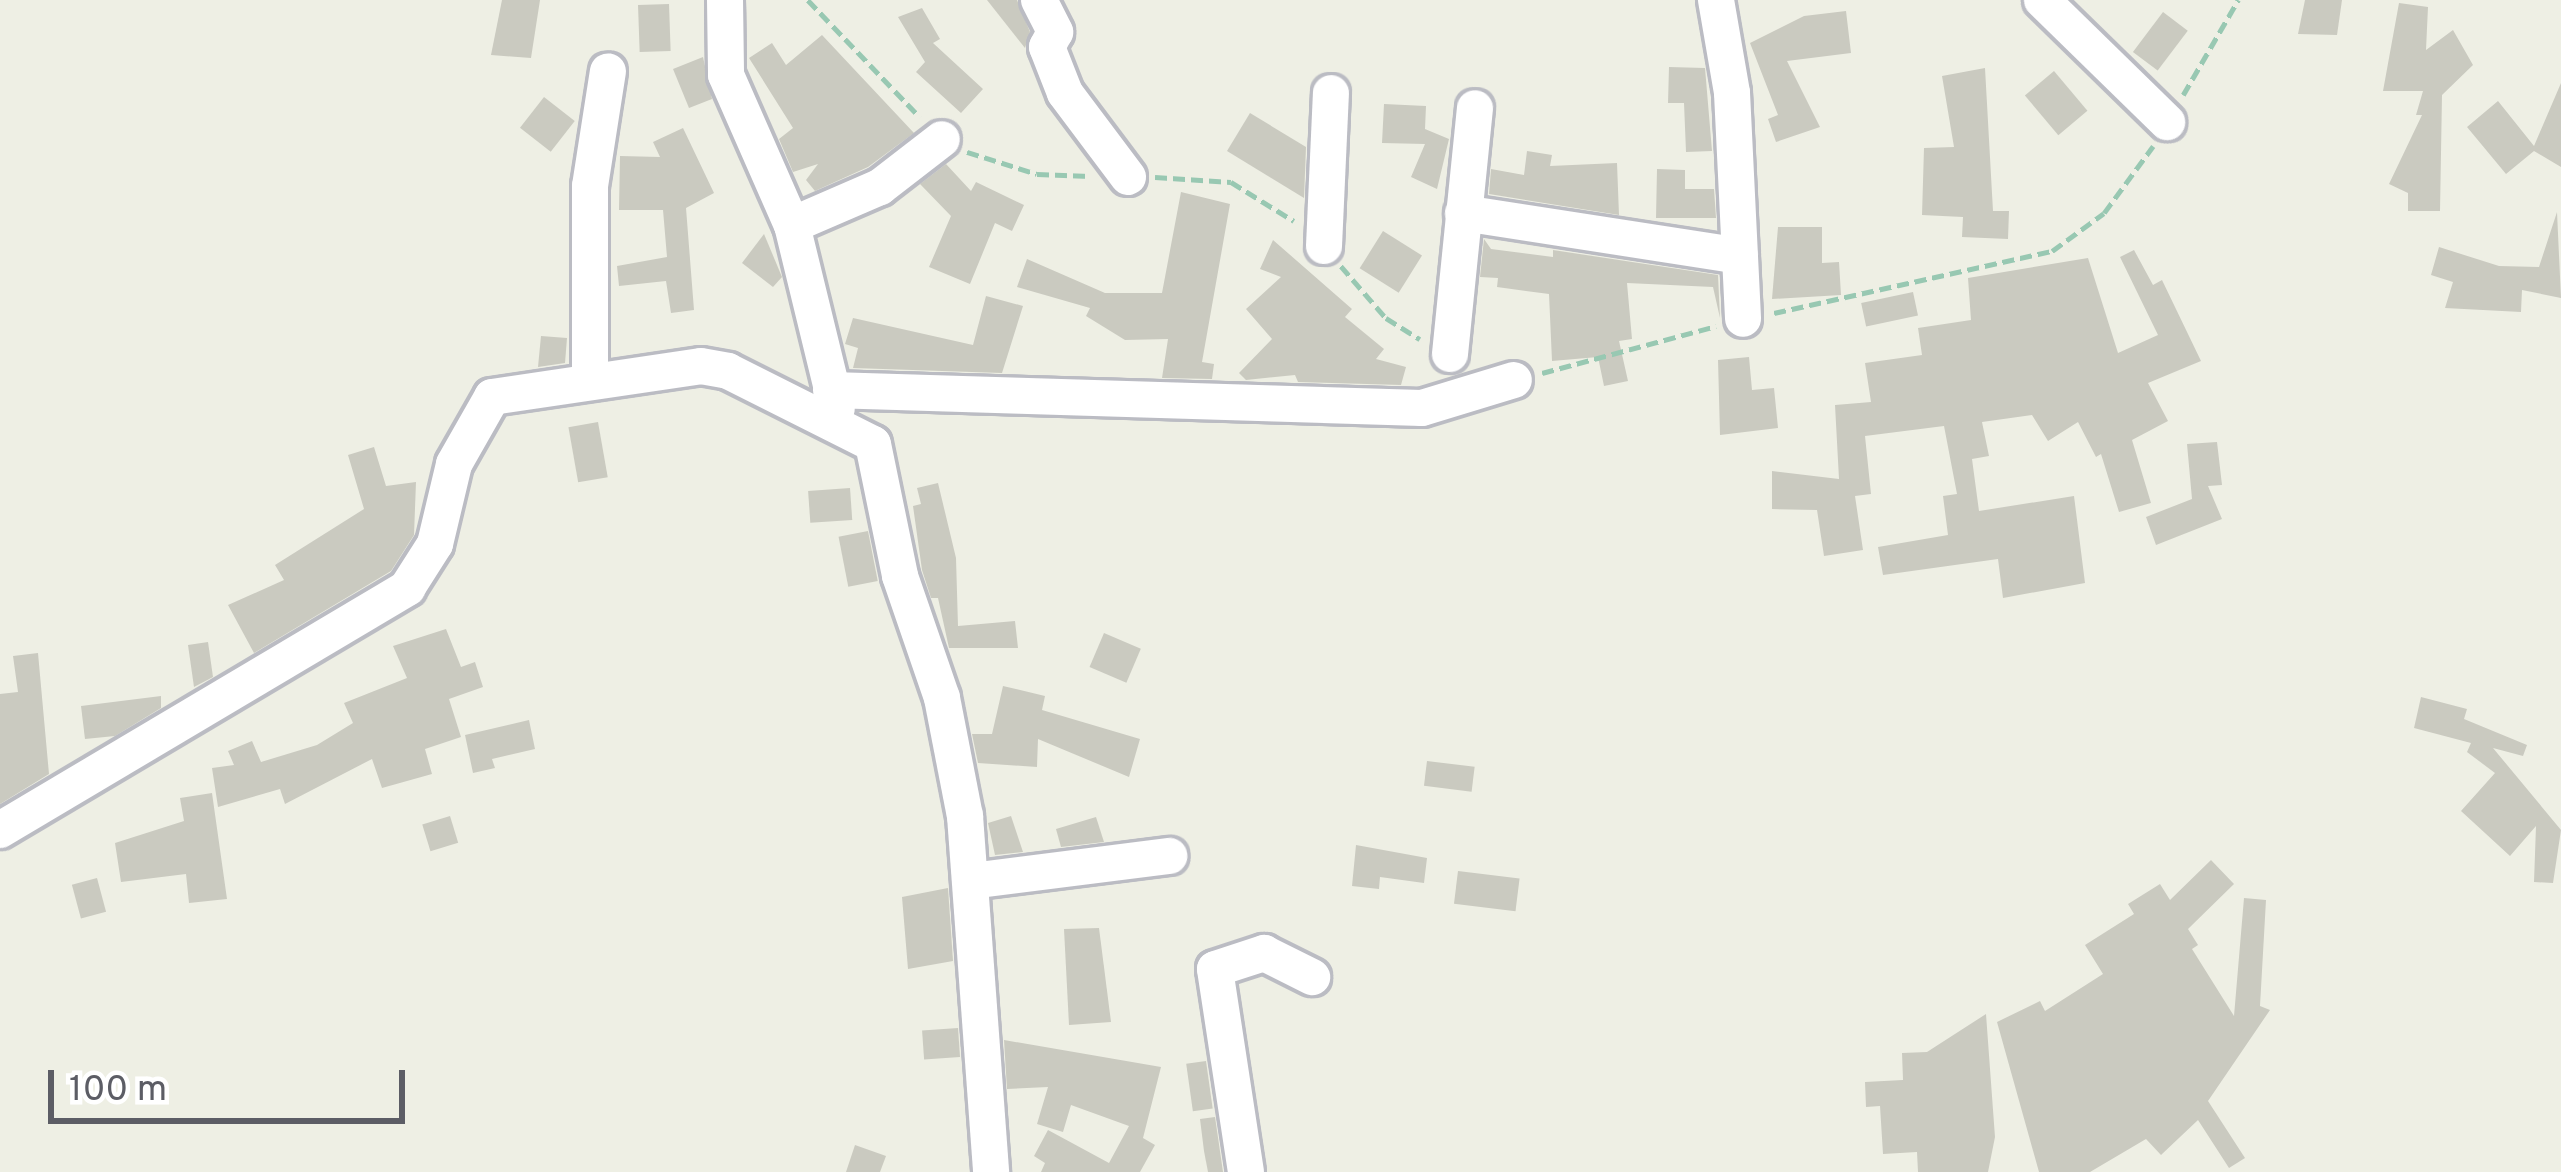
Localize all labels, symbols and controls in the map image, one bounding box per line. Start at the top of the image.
scale bar [54,1046,411,1120]
text: 100 m [69,1068,167,1114]

